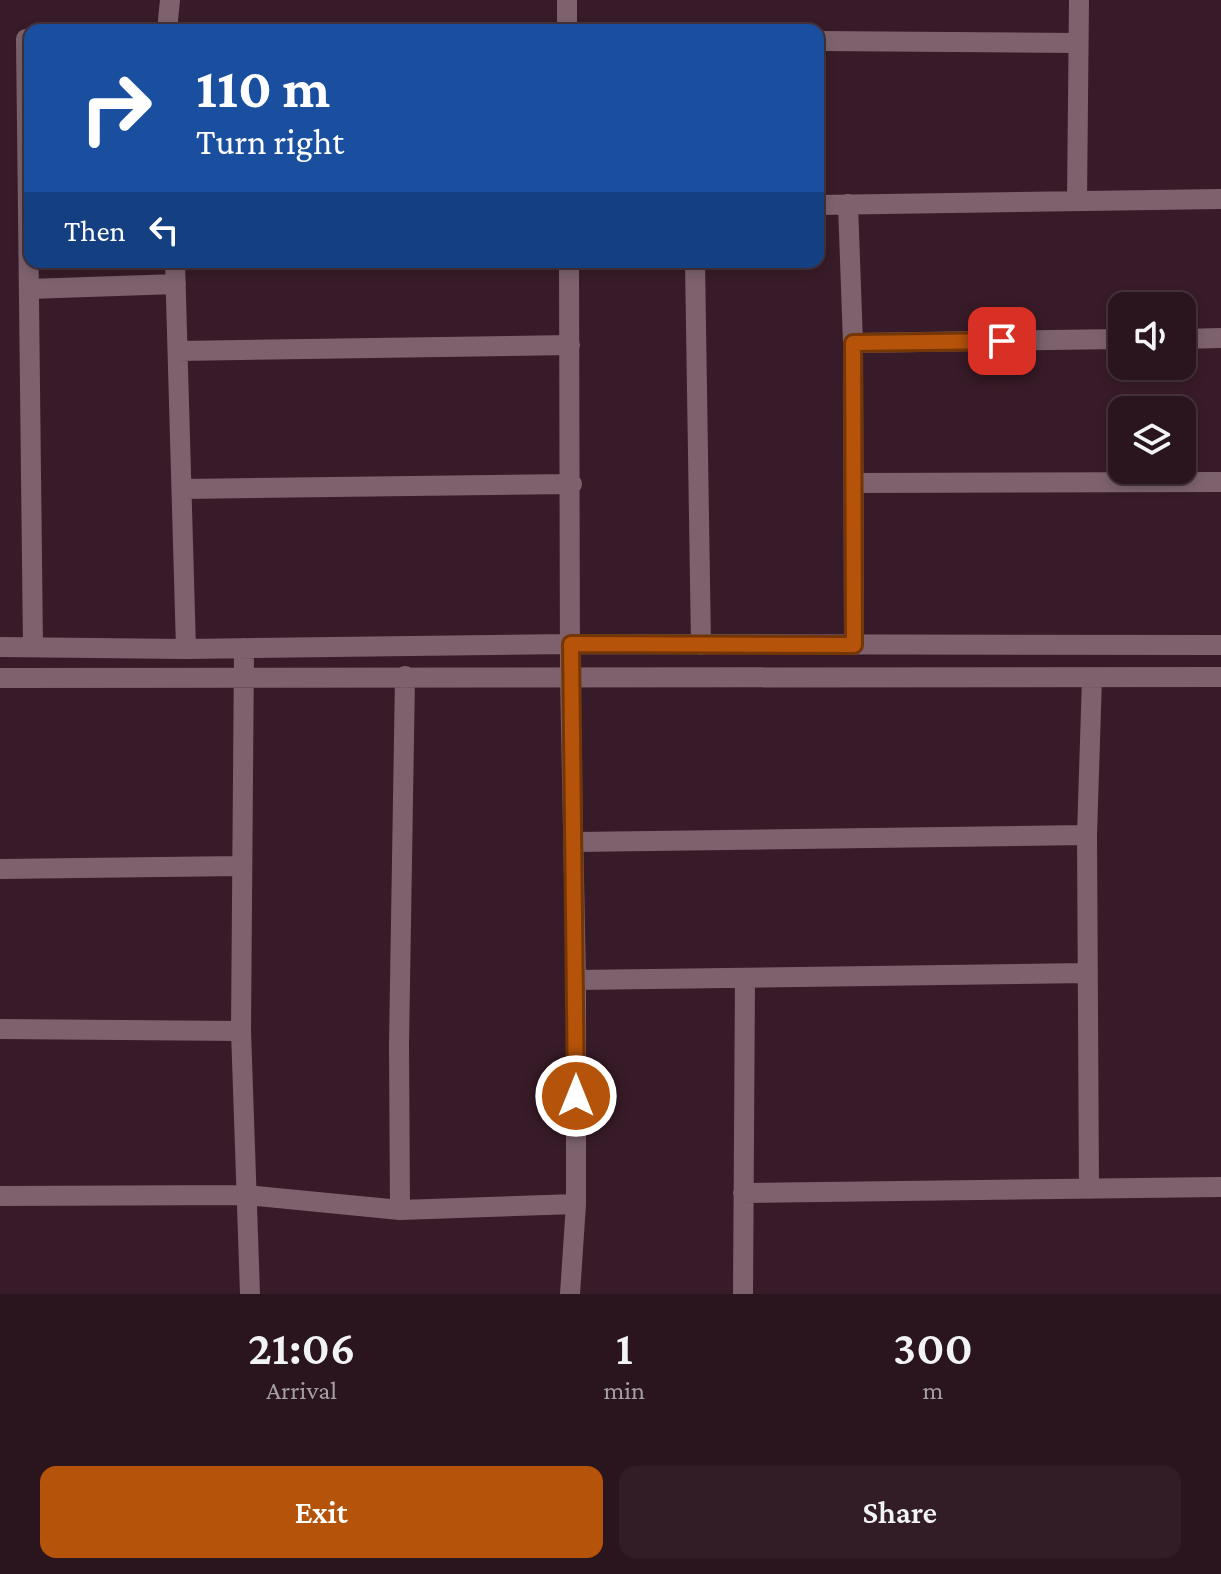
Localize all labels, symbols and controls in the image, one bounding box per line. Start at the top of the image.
icon: right [64,56,168,160]
text: 110 m [196,57,330,119]
text: Turn right [196,122,344,162]
icon: left [142,208,186,252]
text: Then [64,214,126,247]
map controls [1108,292,1196,484]
button: sound [1108,292,1196,380]
pin [968,307,1036,375]
icon: arrive [980,319,1024,363]
button: layers [1108,396,1196,484]
position arrow [534,1054,618,1138]
text: 21:06 [248,1321,355,1374]
text: 1 [616,1321,633,1374]
text: 300 [893,1321,973,1374]
text: Arrival [266,1376,337,1405]
text: min [603,1376,645,1405]
text: m [923,1376,943,1405]
button: Exit [40,1466,603,1558]
button: Share [619,1466,1181,1558]

